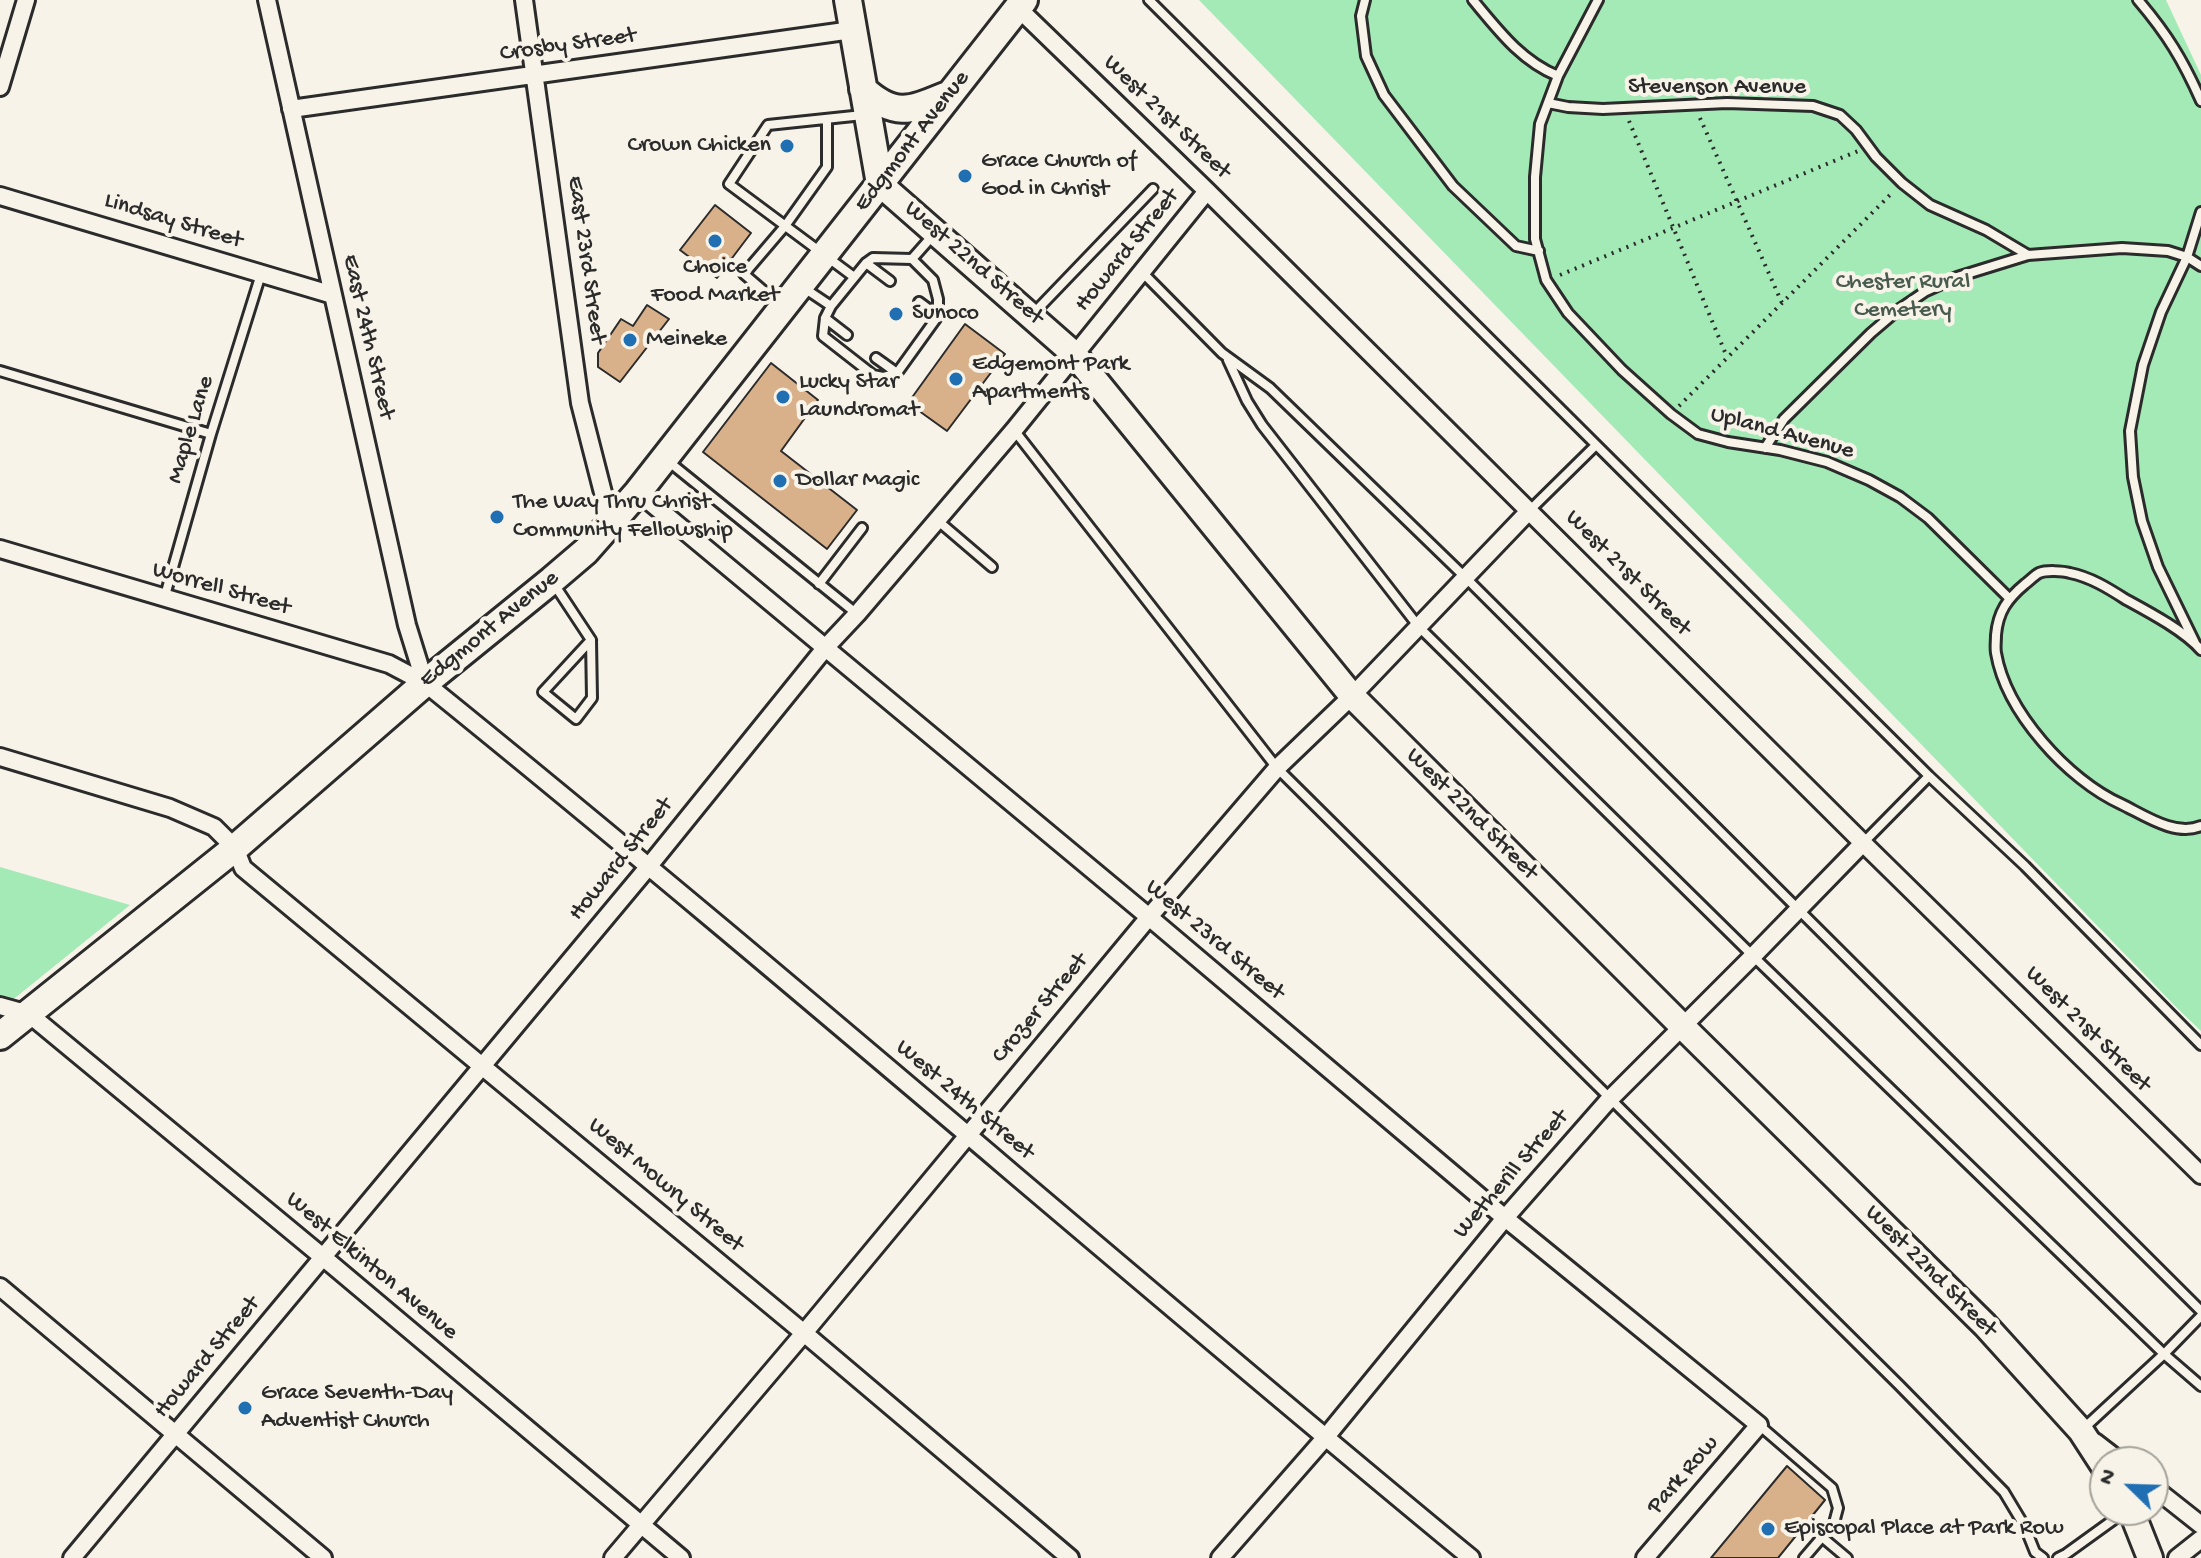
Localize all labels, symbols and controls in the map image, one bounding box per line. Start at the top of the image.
street label: Crosby Street [498,22,638,70]
street label: West 21st Street [1096,50,1236,186]
street label: Edgmont Avenue [849,66,977,218]
street label: Stevenson Avenue [1628,74,1806,102]
place label: Crown Chicken [628,132,771,160]
marker: Crown Chicken [778,137,796,155]
place label: Grace Church of God in Christ [981,148,1136,204]
marker: Grace Church of God in Christ [956,167,974,185]
street label: East 23rd Street [559,174,611,346]
street label: Howard Street [1070,184,1186,318]
street label: Lindsay Street [100,187,246,257]
street label: West 22nd Street [897,195,1049,333]
marker: Choice Food Market [706,232,724,250]
street label: East 24th Street [334,252,400,422]
place label: Choice Food Market [651,254,779,310]
park label: Chester Rural Cemetery [1836,269,1970,325]
place label: Sunoco [912,300,979,328]
marker: Sunoco [887,305,905,323]
place label: Meineke [646,326,727,354]
marker: Meineke [621,331,639,349]
place label: Edgemont Park Apartments [972,351,1129,407]
place label: Lucky Star Laundromat [799,369,919,425]
marker: Edgemont Park Apartments [947,370,965,388]
street label: Maple Lane [162,373,222,487]
marker: Lucky Star Laundromat [774,388,792,406]
street label: Upland Avenue [1707,401,1857,467]
place label: Dollar Magic [796,467,919,495]
marker: Dollar Magic [771,472,789,490]
place label: The Way Thru Christ Community Fellowship [513,489,733,545]
street label: West 21st Street [1558,505,1696,643]
marker: The Way Thru Christ Community Fellowship [488,508,506,526]
street label: Worrell Street [149,557,293,623]
street label: Edgmont Avenue [414,565,566,695]
street label: West 22nd Street [1399,743,1543,887]
street label: Howard Street [564,793,680,927]
street label: West 23rd Street [1138,874,1290,1008]
street label: Crozer Street [987,948,1095,1070]
street label: West 21st Street [2018,961,2156,1099]
street label: West 24th Street [889,1034,1039,1168]
street label: Wetherill Street [1448,1104,1576,1246]
street label: West Mowry Street [581,1112,749,1260]
street label: West Elkinton Avenue [279,1186,463,1348]
street label: West 22nd Street [1858,1200,2002,1344]
street label: Howard Street [149,1291,267,1425]
place label: Grace Seventh-Day Adventist Church [261,1380,453,1436]
marker: Grace Seventh-Day Adventist Church [236,1399,254,1417]
street label: Park Row [1642,1431,1726,1521]
north arrow [2089,1446,2169,1526]
text: N [2094,1466,2124,1489]
place label: Episcopal Place at Park Row [1784,1515,2063,1543]
marker: Episcopal Place at Park Row [1759,1520,1777,1538]

